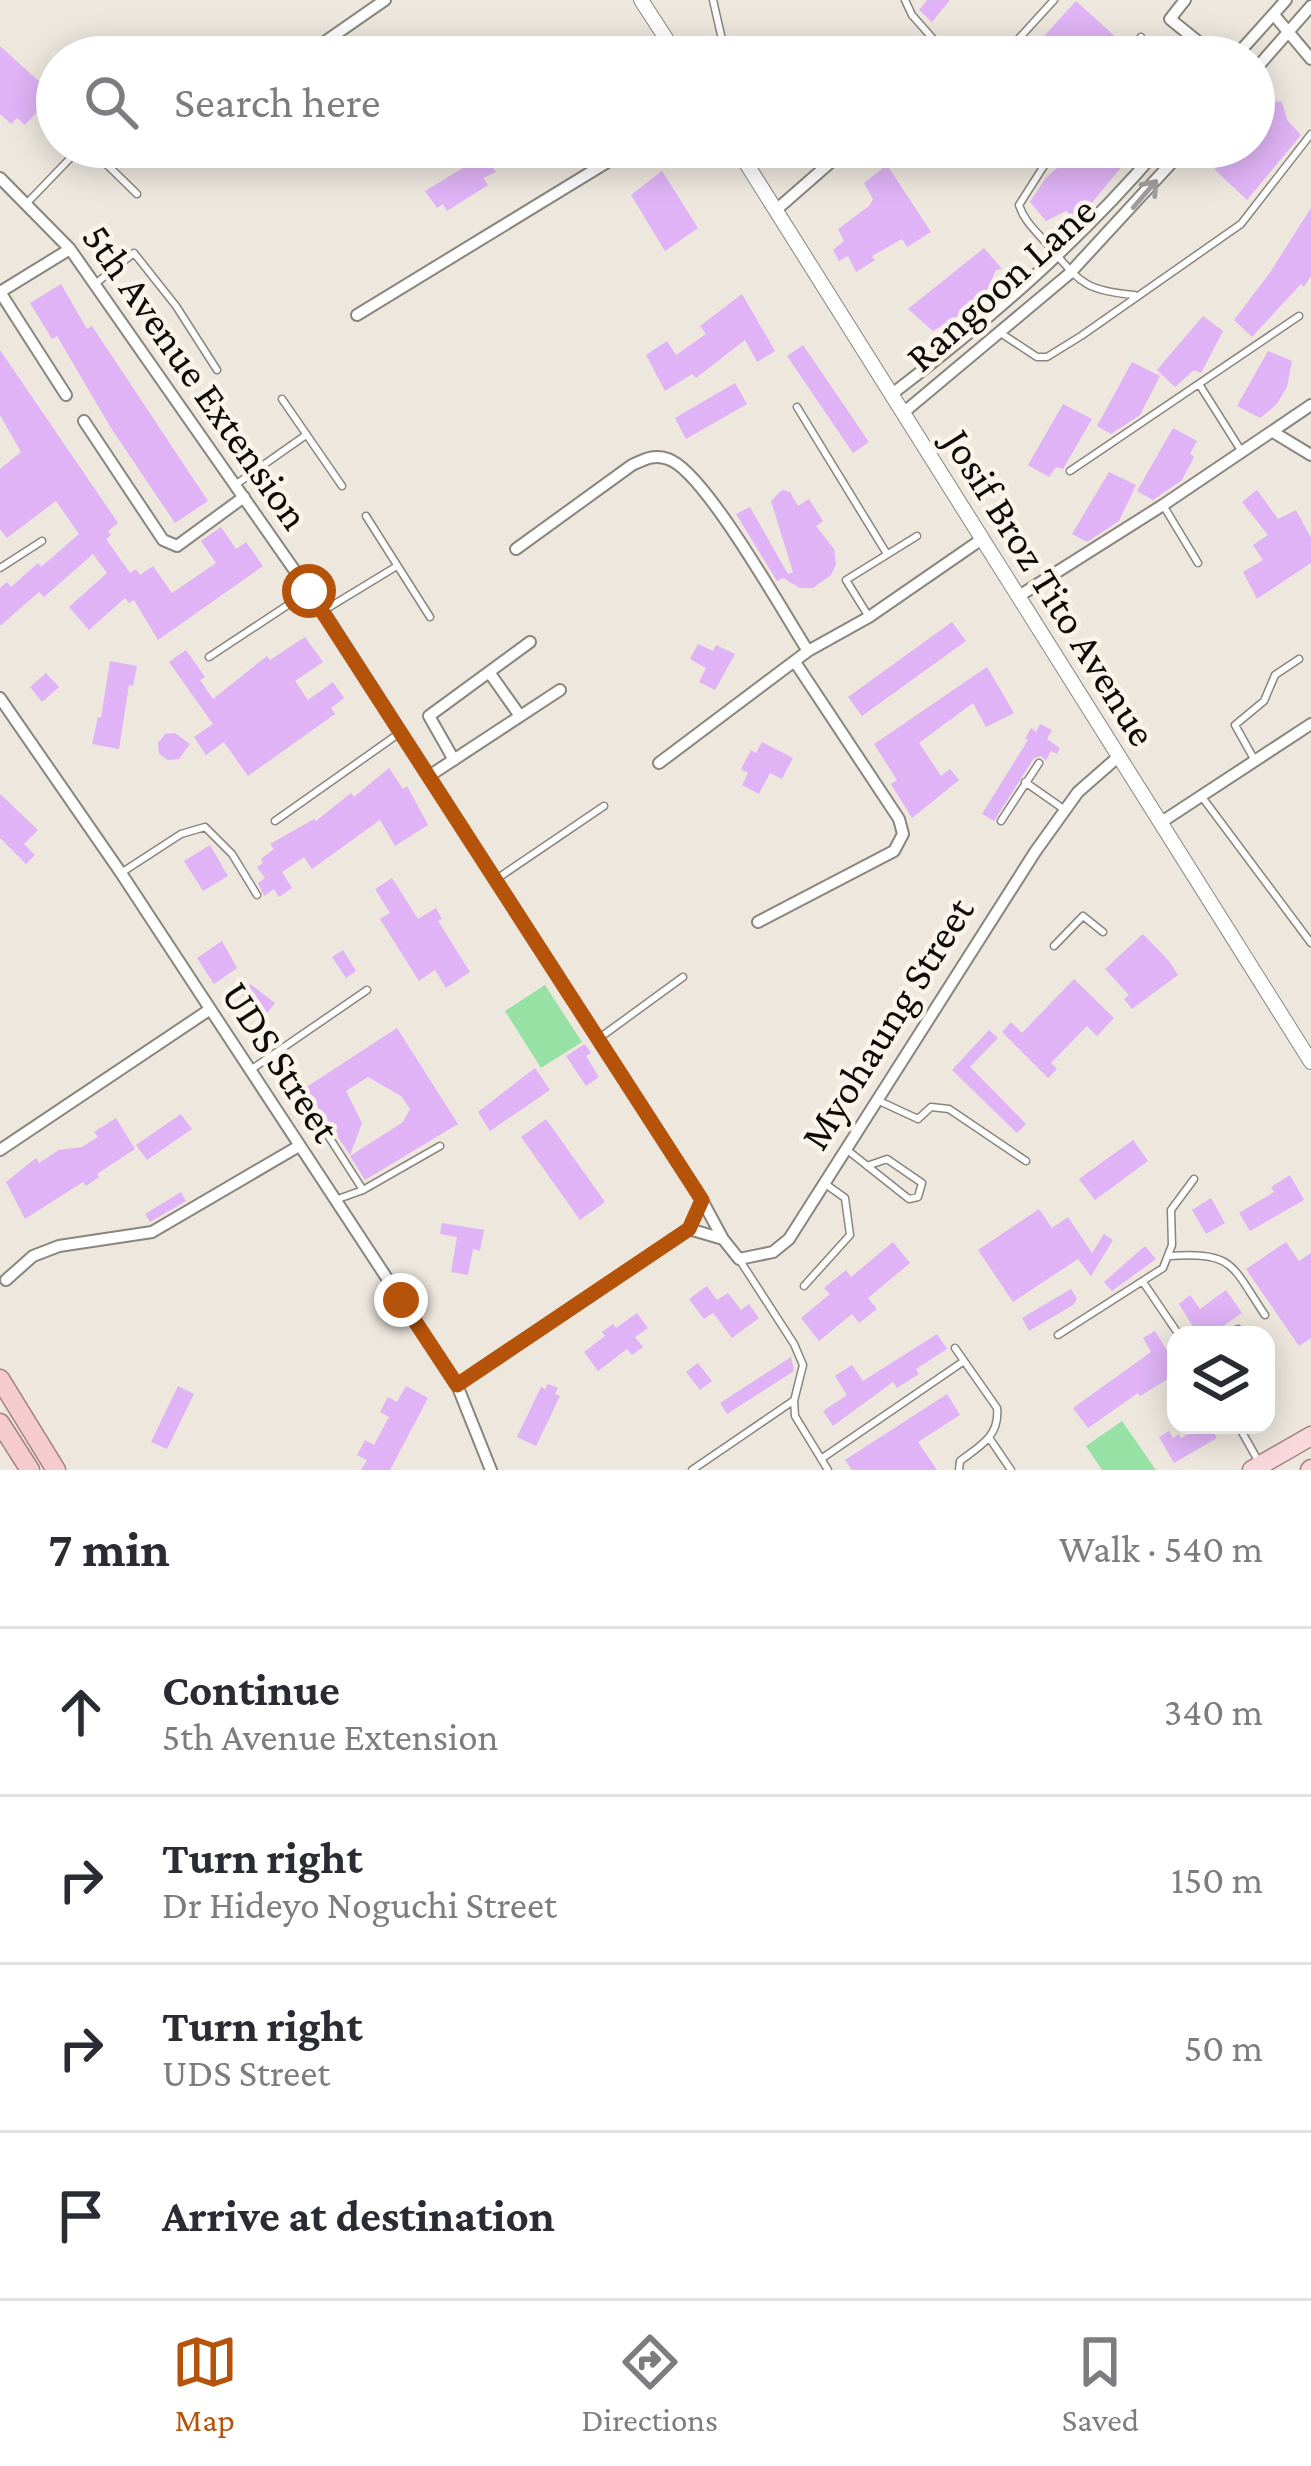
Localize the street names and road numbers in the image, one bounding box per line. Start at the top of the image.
street label: Rangoon Lane [896,186,1105,381]
street label: 5th Avenue Extension [73,214,320,538]
street label: Josif Broz Tito Avenue [932,417,1167,754]
street label: Myohaung Street [790,888,983,1158]
street label: UDS Street [213,973,351,1151]

